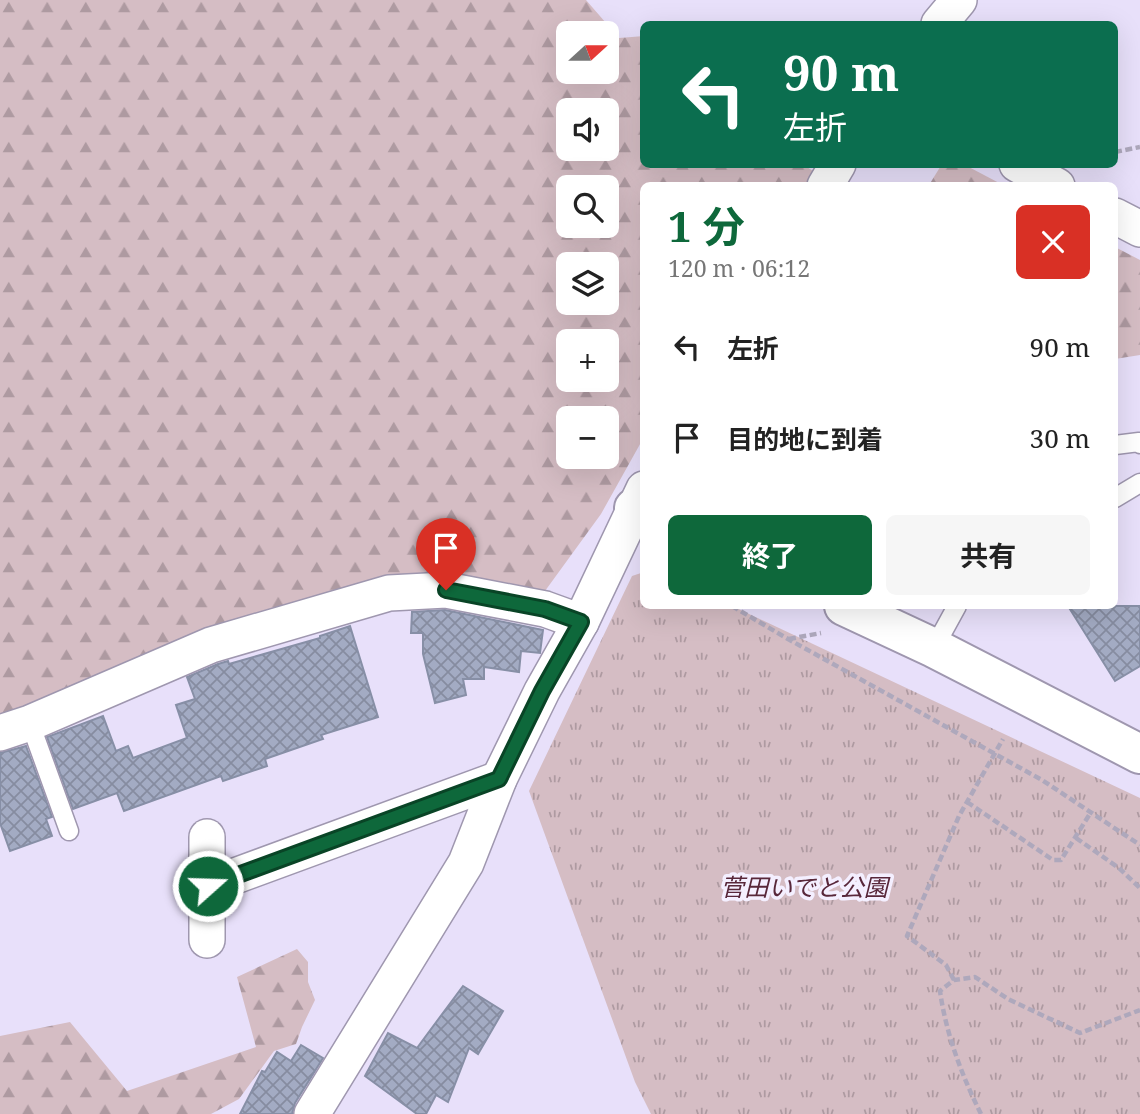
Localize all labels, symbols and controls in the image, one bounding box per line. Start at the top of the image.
north arrow [556,21,620,84]
map controls [556,21,619,469]
text: 90 m [783,39,899,105]
icon: left [668,49,759,140]
button: sound [556,98,619,161]
text: 左折 [783,105,847,148]
button: search [556,175,619,238]
text: 1 分 [668,197,745,254]
button: close [1016,205,1090,279]
button: layers [556,252,619,315]
text: 120 m · 06:12 [668,252,810,284]
icon: left [668,328,706,366]
button: + [556,329,619,392]
text: 90 m [1030,329,1090,365]
text: 左折 [727,330,779,366]
button: − [556,406,619,469]
icon: arrive [668,419,706,457]
text: 30 m [1030,420,1090,456]
text: 目的地に到着 [727,421,883,457]
button: 終了 [668,515,872,595]
button: 共有 [886,515,1090,595]
pin [416,518,476,590]
icon: arrive [427,529,465,567]
position arrow [171,849,245,923]
park label: 菅田いでと公園 [720,870,891,903]

